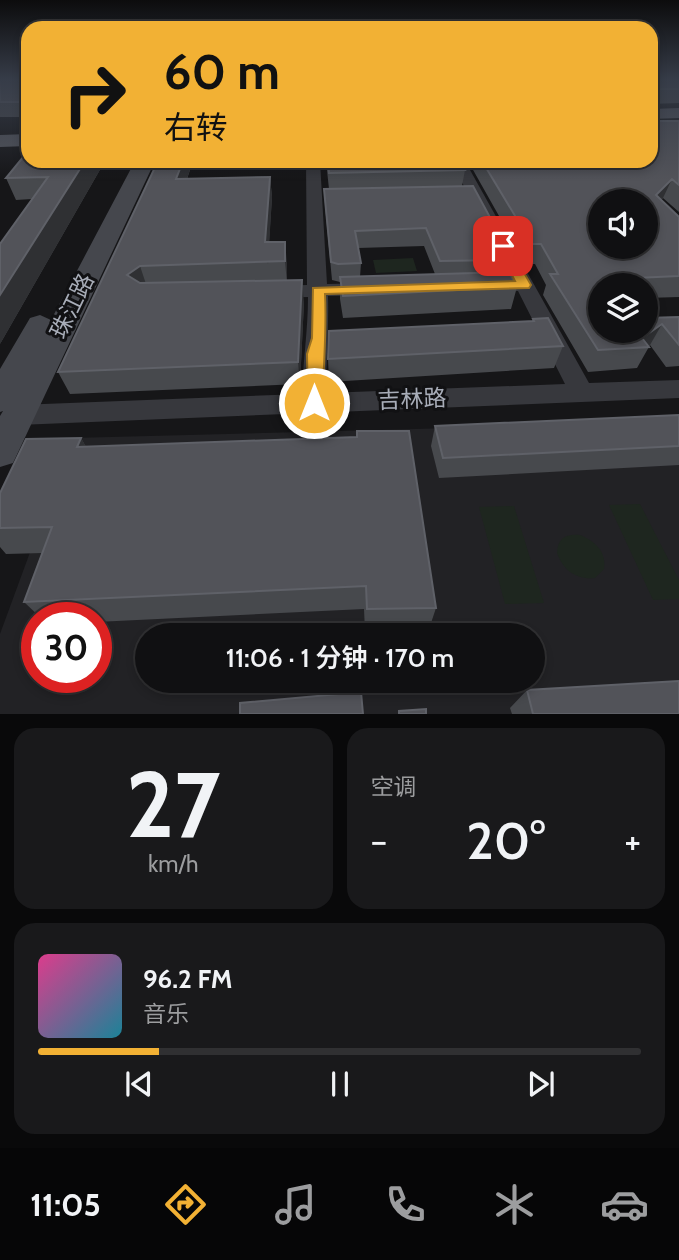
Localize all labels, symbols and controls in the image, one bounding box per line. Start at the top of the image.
text: 60 m [164,42,280,101]
icon: right [49,49,140,140]
text: 右转 [164,108,228,147]
map controls [588,189,658,343]
button: sound [588,189,658,259]
pin [473,216,533,276]
icon: arrive [484,227,522,265]
street label: 珠江路 [44,269,100,343]
button: layers [588,273,658,343]
position arrow [277,366,351,440]
street label: 吉林路 [377,384,447,414]
speed limit sign: 30 [21,602,112,693]
text: 11:06 · 1 分钟 · 170 m [226,642,454,674]
text: 27 [126,749,221,860]
text: 空调 [371,773,417,801]
text: 20° [466,809,545,872]
text: − [371,817,387,864]
text: + [624,817,641,864]
text: km/h [148,850,198,878]
text: 96.2 FM [143,963,233,995]
text: 音乐 [143,1000,189,1028]
icon: previous [120,1065,158,1103]
icon: pause [321,1065,359,1103]
icon: next [522,1065,560,1103]
icon: directions [161,1180,210,1229]
icon: music [271,1180,320,1229]
icon: phone [381,1180,430,1229]
icon: climate [490,1180,539,1229]
icon: car [600,1180,649,1229]
text: 11:05 [30,1185,101,1224]

